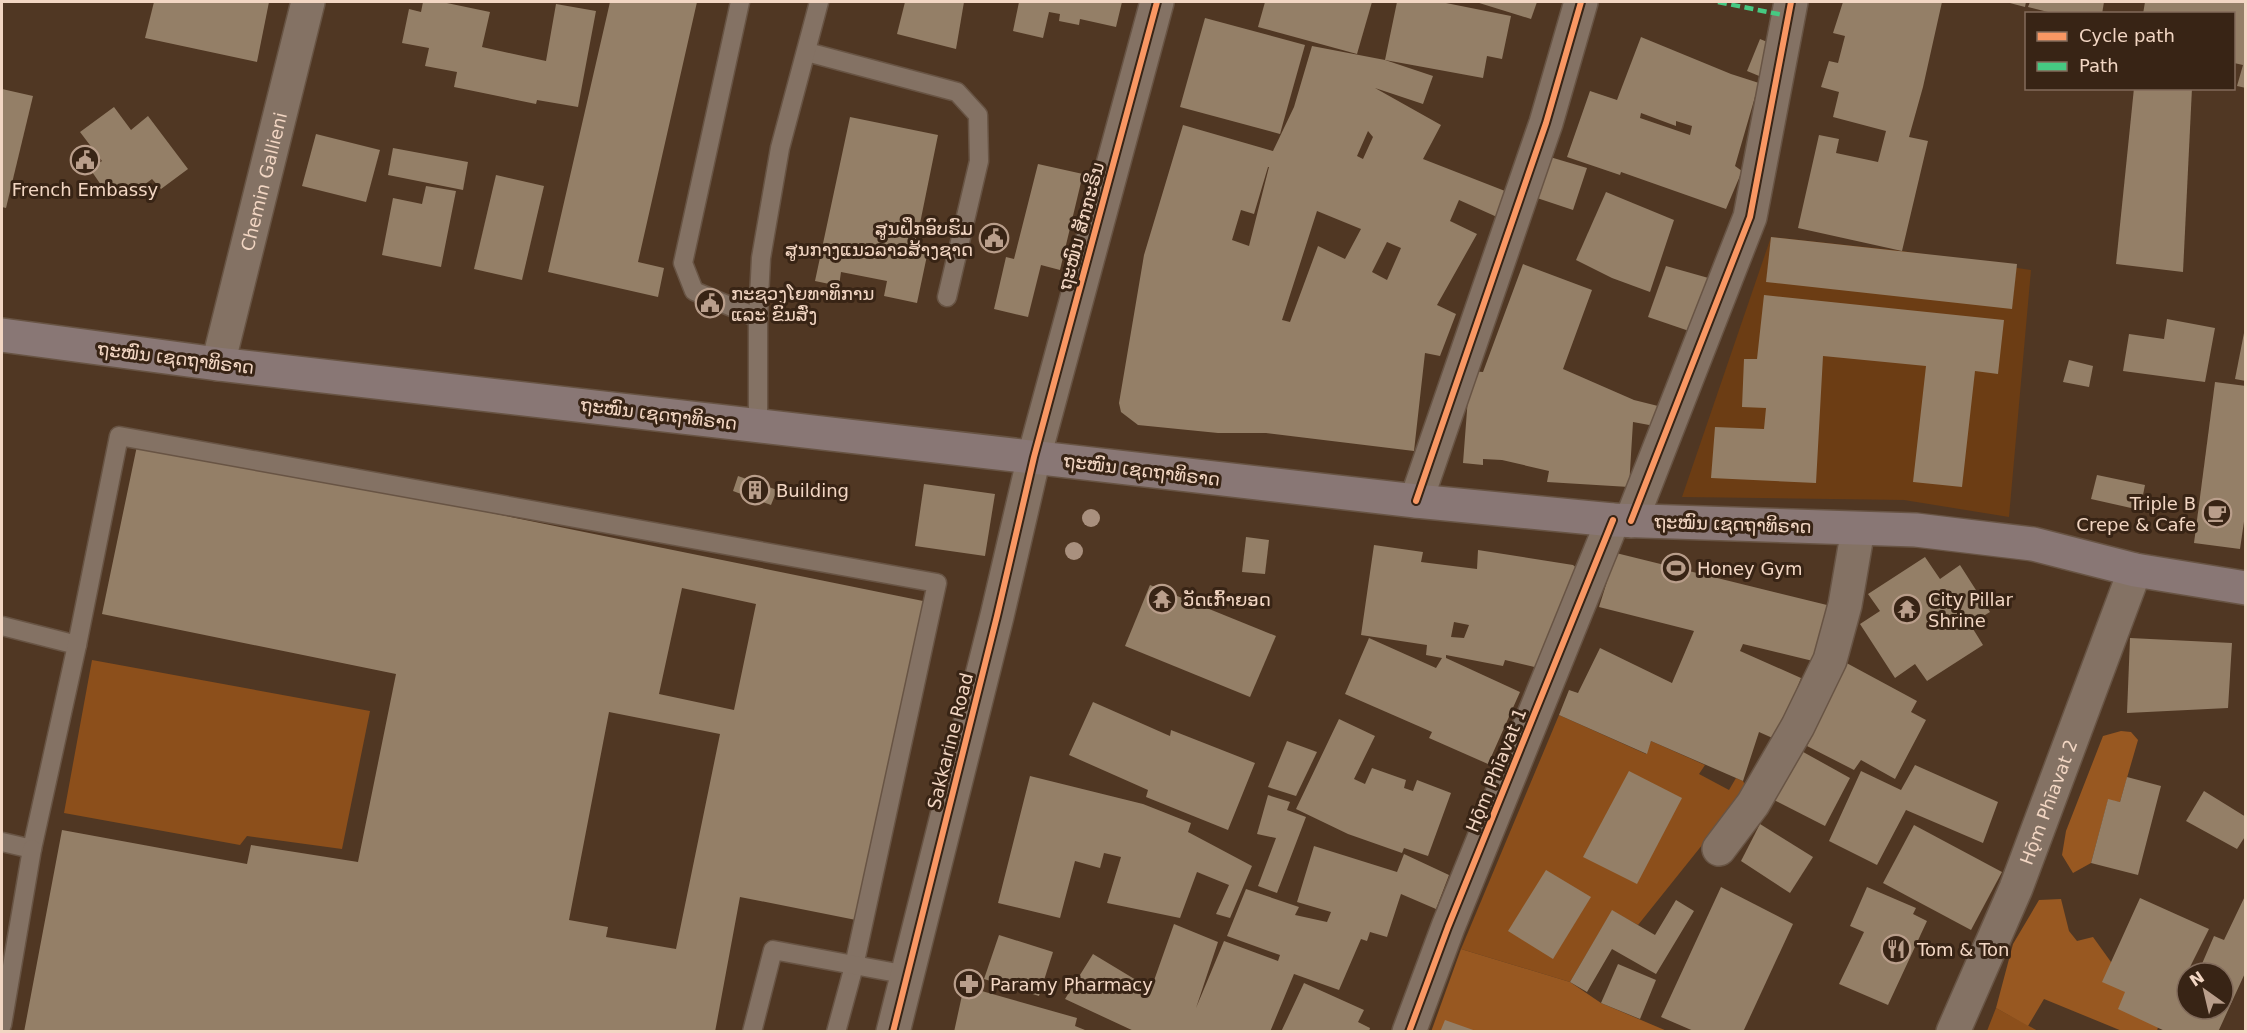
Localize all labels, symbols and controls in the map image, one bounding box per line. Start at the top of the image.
legend [2025,12,2235,90]
text: Cycle path [2079,25,2175,46]
text: Path [2079,55,2119,76]
street label: Chemin Gallieni [236,110,291,253]
public building icon: French Embassy [69,144,101,176]
street label: ຖະໜົນ ສັກກະຣິນ [1053,160,1108,293]
place label: French Embassy [12,179,159,200]
place label: ສູນຝຶກອົບຮົມ ສູນກາງແນວລາວສ້າງຊາດ [785,217,973,261]
public building icon: ສູນຝຶກອົບຮົມ ສູນກາງແນວລາວສ້າງຊາດ [978,222,1010,254]
place label: ກະຊວງໂຍທາທິການ ແລະ ຂົນສົ່ງ [731,283,874,325]
public building icon: ກະຊວງໂຍທາທິການ ແລະ ຂົນສົ່ງ [694,287,726,319]
street label: ຖະໜົນ ເຊດຖາທິຣາດ [96,338,255,379]
street label: ຖະໜົນ ເຊດຖາທິຣາດ [579,394,738,435]
street label: ຖະໜົນ ເຊດຖາທິຣາດ [1062,450,1221,491]
building icon: Building [739,474,771,506]
place label: Building [776,480,849,501]
place label: Triple B Crepe & Cafe [2076,493,2196,535]
cafe icon: Triple B Crepe & Cafe [2201,497,2233,529]
street label: ຖະໜົນ ເຊດຖາທິຣາດ [1653,511,1812,538]
sports icon: Honey Gym [1660,552,1692,584]
place label: Honey Gym [1697,558,1803,579]
temple icon: ວັດເກົ້າຍອດ [1146,583,1178,615]
place label: ວັດເກົ້າຍອດ [1183,589,1271,610]
place label: City Pillar Shrine [1928,589,2013,631]
temple icon: City Pillar Shrine [1891,593,1923,625]
street label: Sakkarine Road [923,671,977,811]
street label: Hǭm Phīavat 1 [1462,705,1530,835]
street label: Hǭm Phīavat 2 [2015,736,2081,868]
restaurant icon: Tom & Ton [1880,933,1912,965]
place label: Tom & Ton [1916,939,2009,960]
north arrow [2175,961,2235,1021]
text: N [2186,967,2208,991]
pharmacy icon: Paramy Pharmacy [953,968,985,1000]
place label: Paramy Pharmacy [990,974,1153,995]

